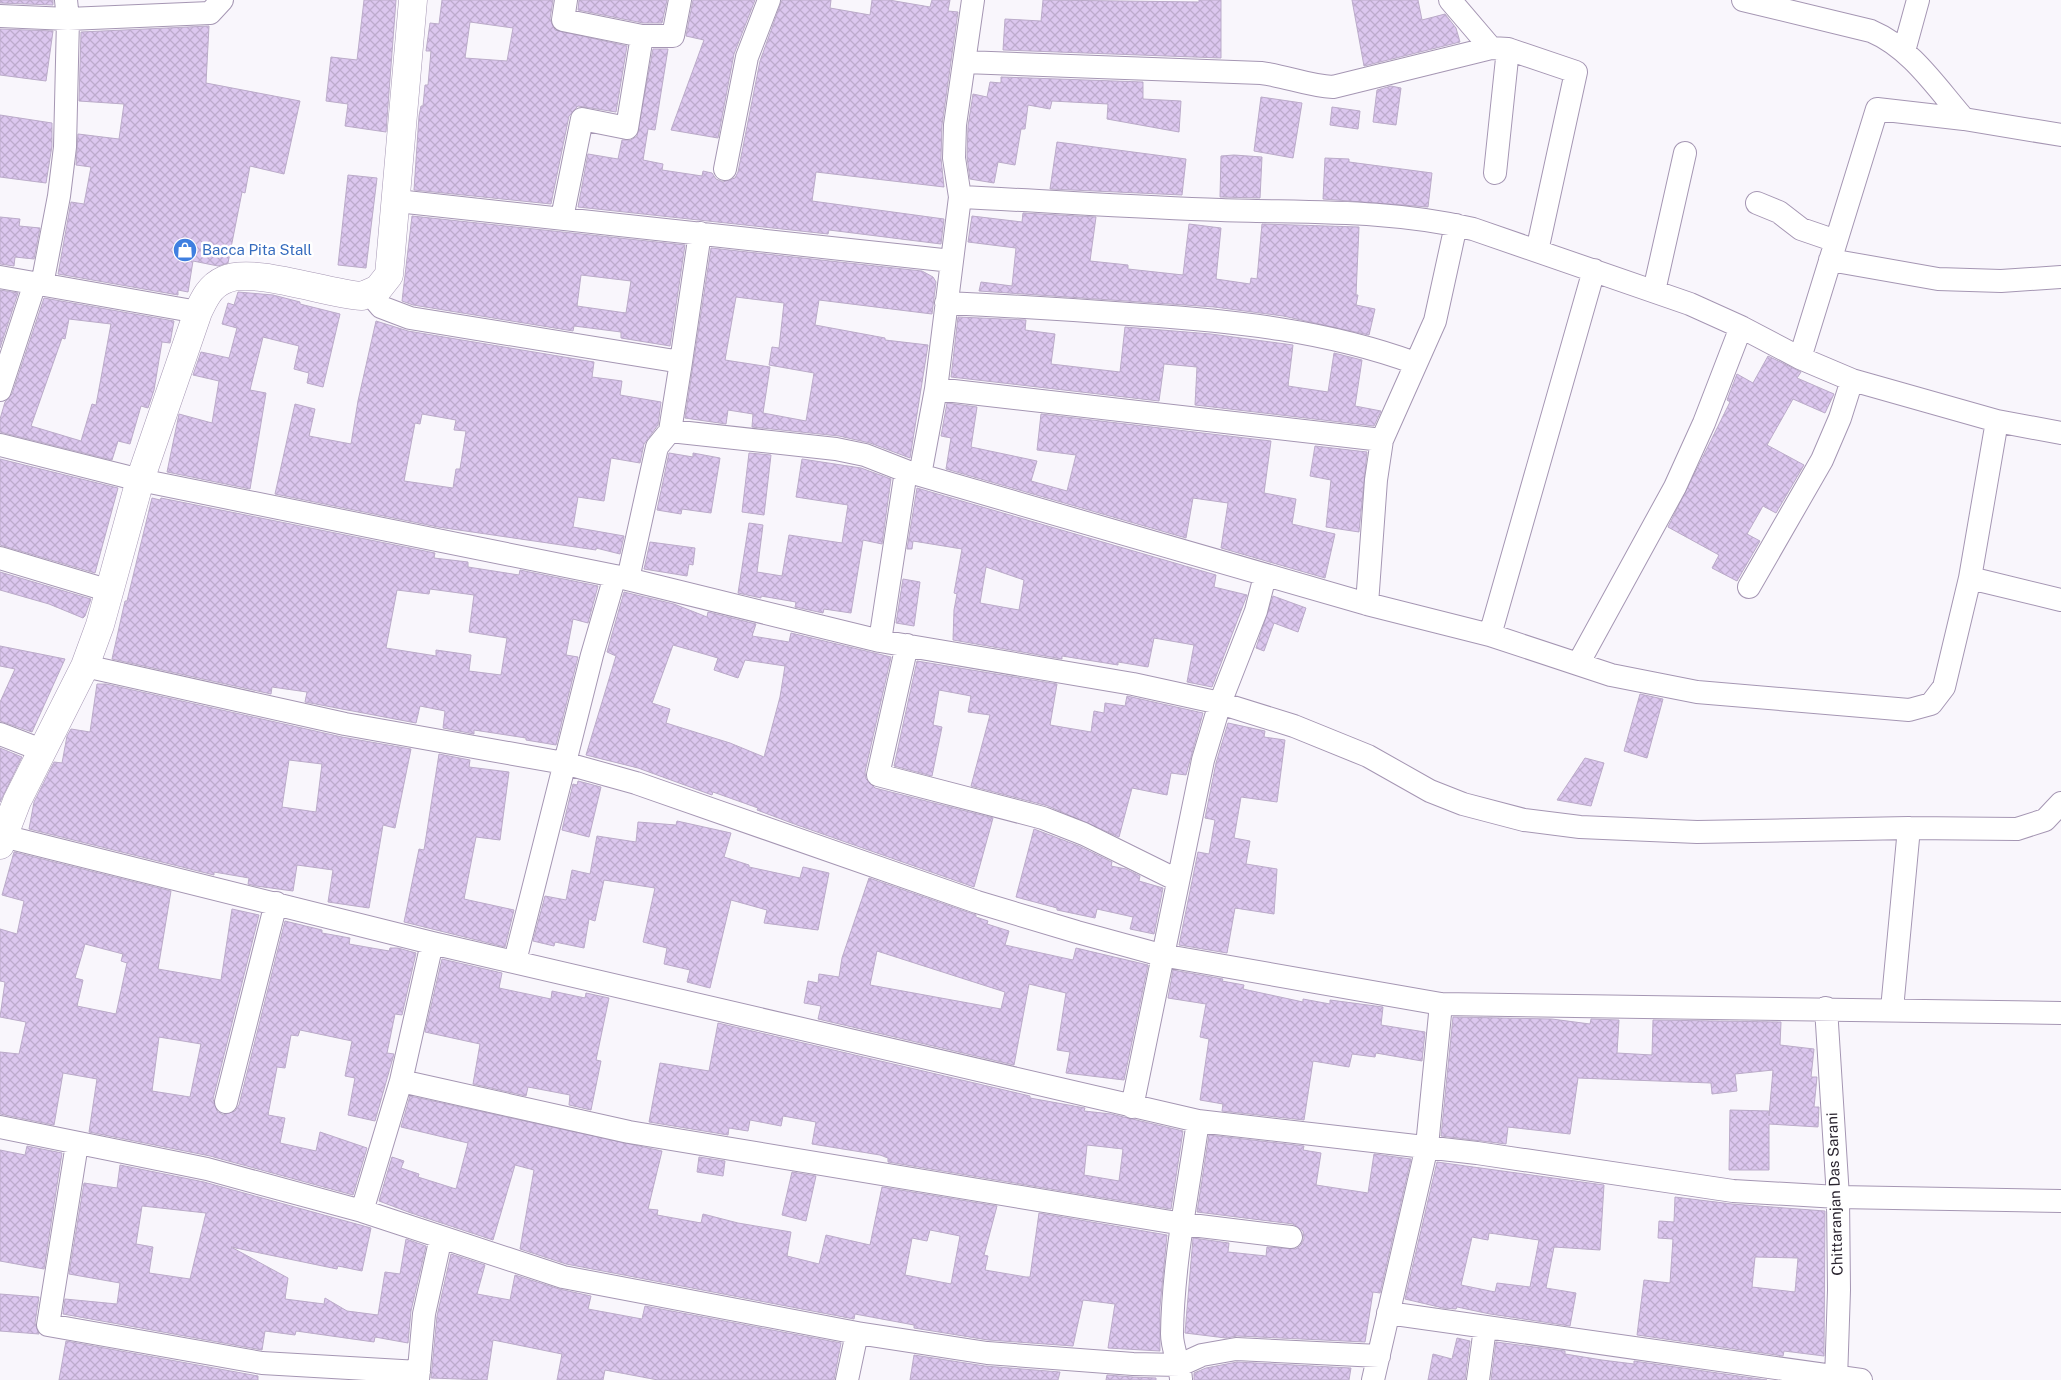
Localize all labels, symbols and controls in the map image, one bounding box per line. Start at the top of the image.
shop icon: Bacca Pita Stall [172,237,198,263]
place label: Bacca Pita Stall [202,241,312,258]
street label: Chittaranjan Das Sarani [1823,1112,1846,1276]

